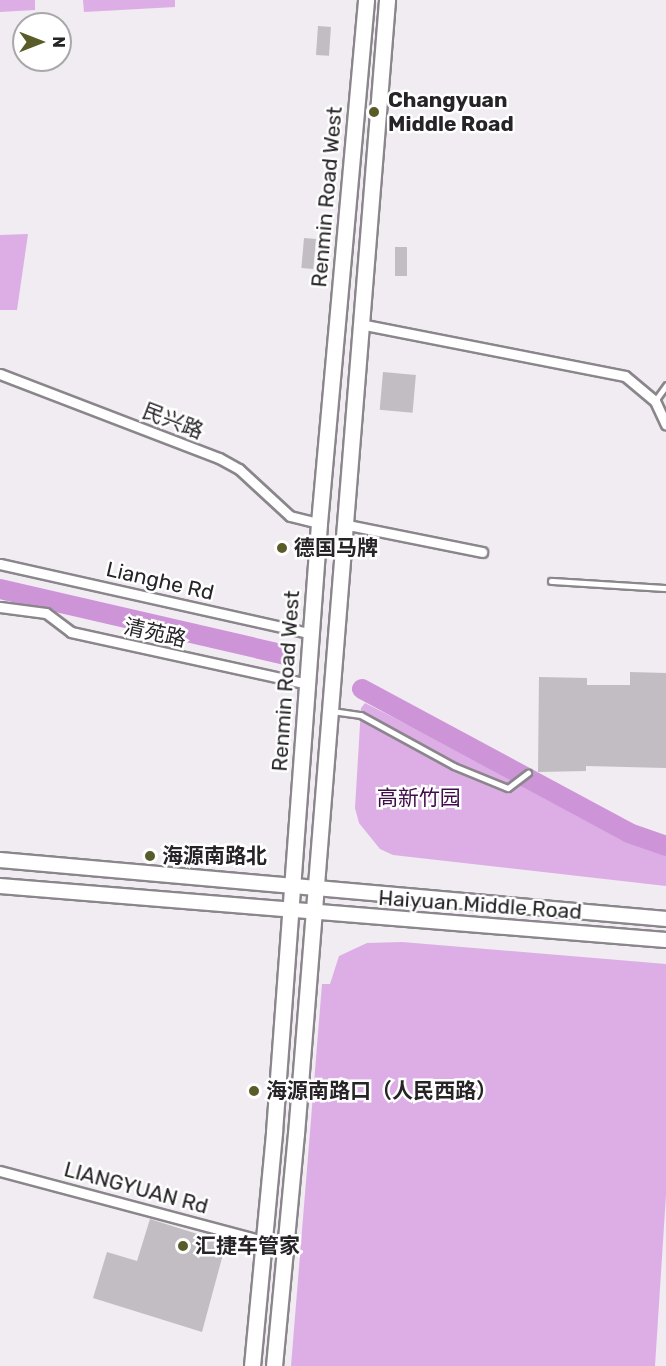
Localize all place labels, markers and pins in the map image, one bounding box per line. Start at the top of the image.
place label: Changyuan Middle Road [388,87,514,137]
marker: Changyuan Middle Road [365,103,383,121]
place label: 德国马牌 [294,535,378,561]
marker: 德国马牌 [275,541,289,555]
place label: 海源南路北 [162,843,267,869]
marker: 海源南路北 [143,849,157,863]
place label: 海源南路口（人民西路） [266,1078,497,1104]
marker: 海源南路口（人民西路） [247,1084,261,1098]
place label: 汇捷车管家 [195,1233,300,1259]
marker: 汇捷车管家 [176,1239,190,1253]

